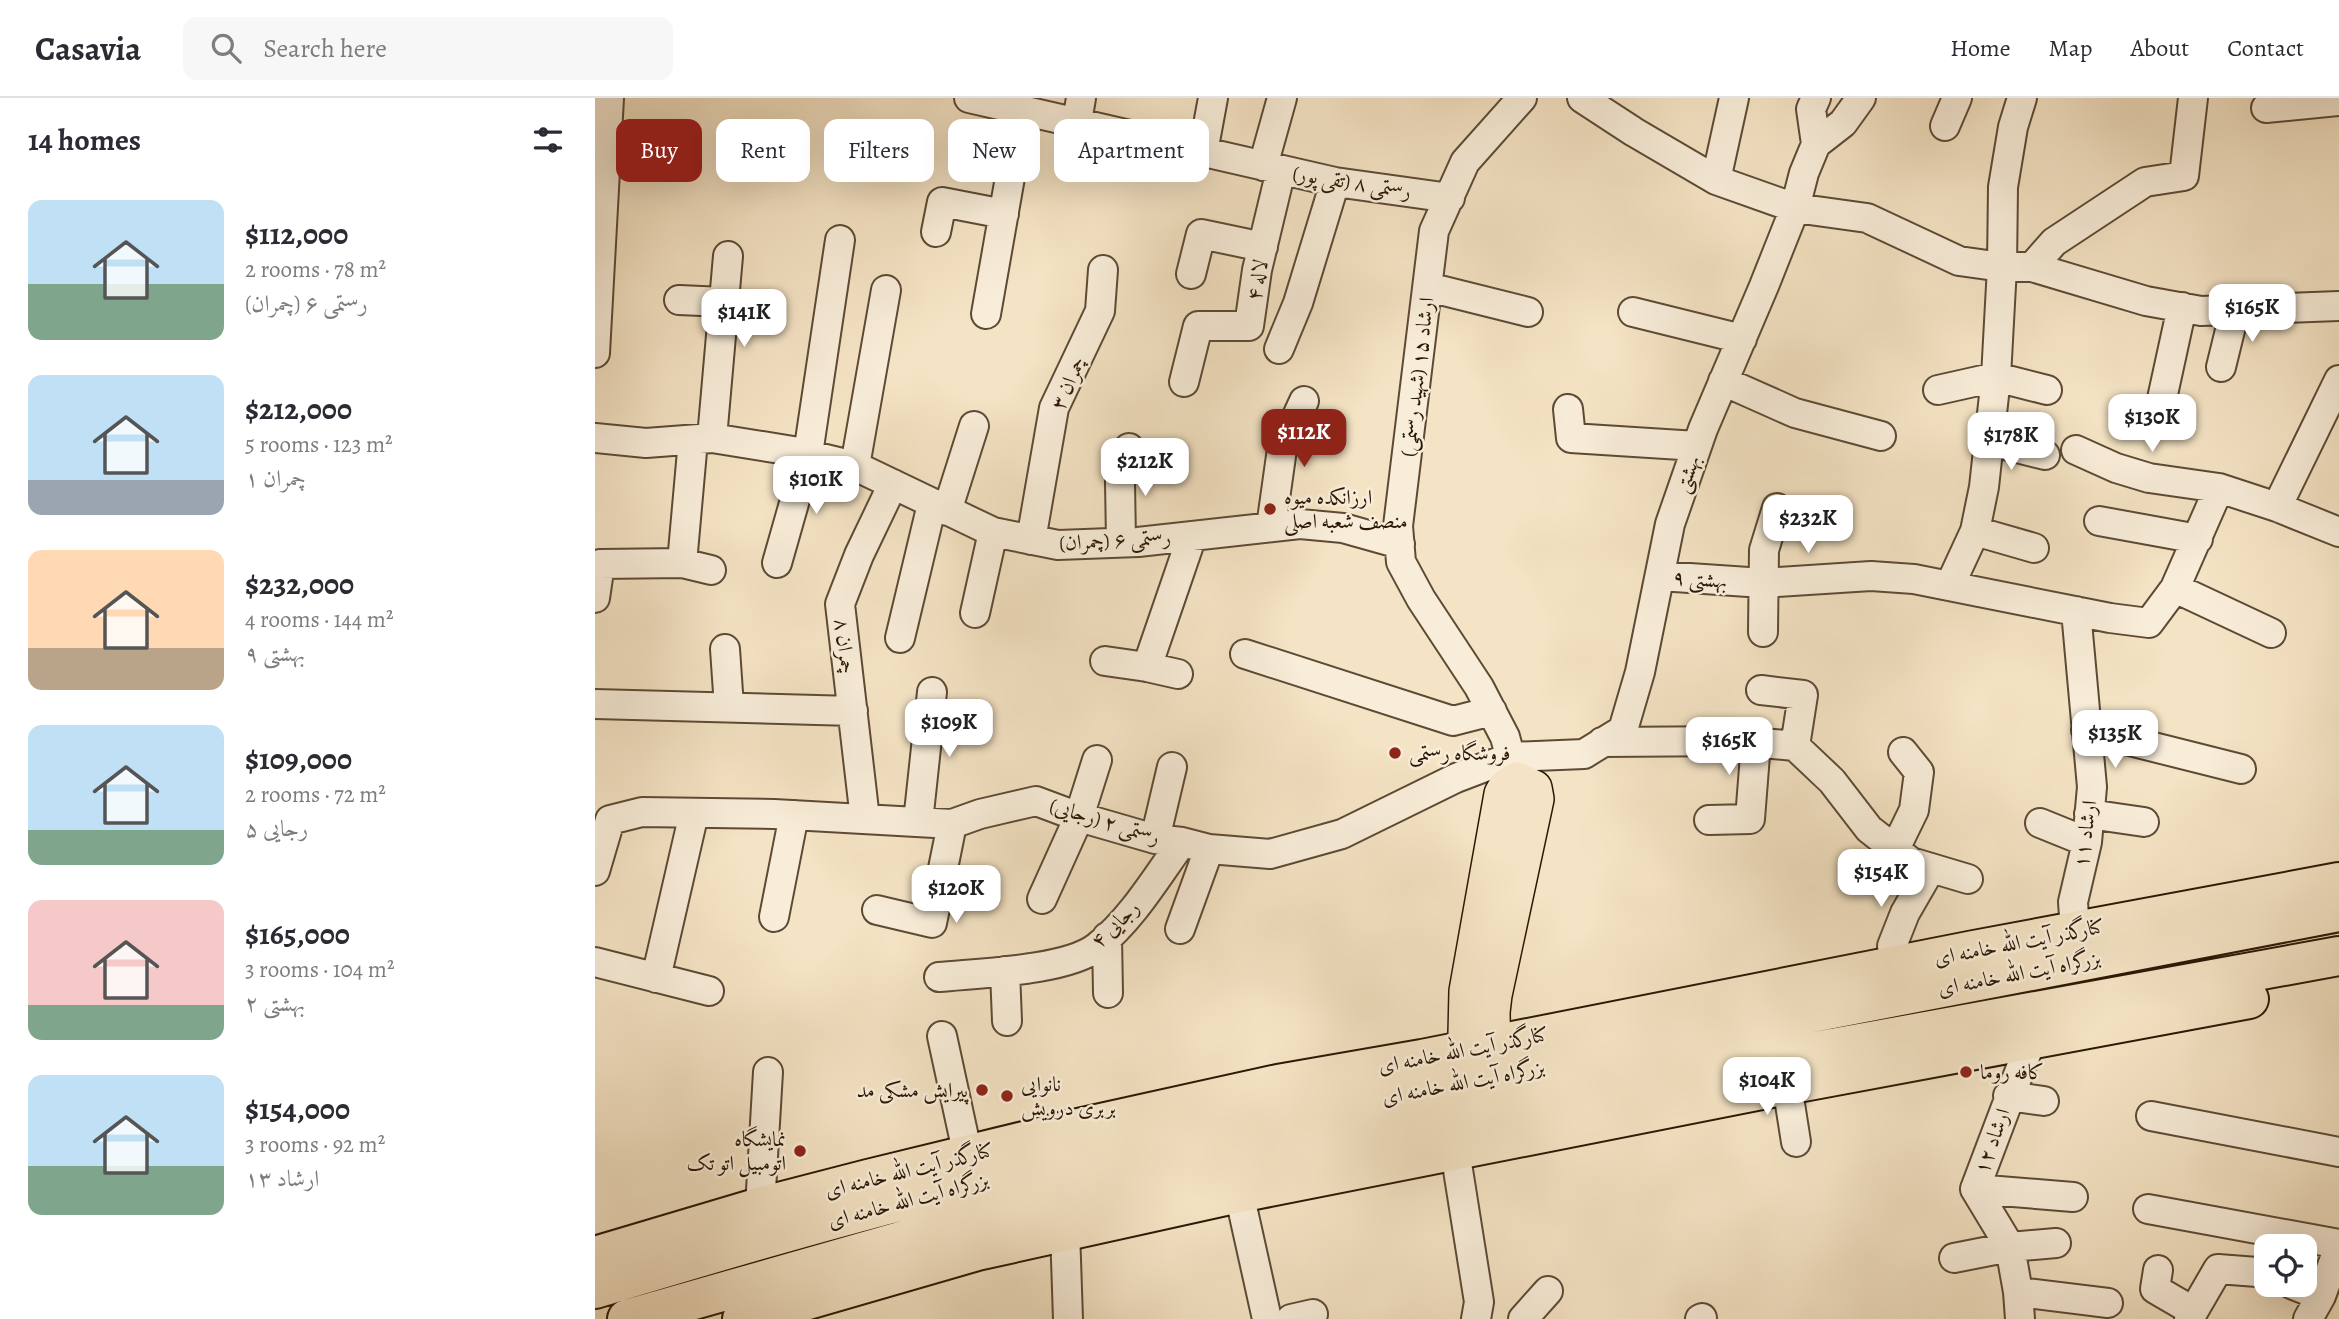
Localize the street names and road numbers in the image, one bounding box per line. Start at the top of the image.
street label: رستمی ۸ (تقی پور) [1291,159,1413,206]
street label: لاله ۴ [1240,257,1274,303]
street label: ارشاد ۱۵ (شهید رستمی) [1393,296,1441,458]
street label: چمران ۳ [1044,352,1092,414]
street label: بهشتی [1668,451,1707,497]
street label: رستمی ۶ (چمران) [1058,523,1172,557]
street label: بهشتی ۹ [1672,563,1728,596]
street label: چمران ۸ [828,617,862,675]
street label: رستمی ۲ (رجایی) [1046,791,1164,851]
street label: ارشاد ۱۱ [2066,798,2104,870]
street label: رجایی ۴ [1084,894,1146,954]
street label: کنارگذر آیت الله خامنه ای [1931,909,2107,972]
street label: بزرگراه آیت الله خامنه ای [1935,940,2103,1003]
street label: کنارگذر آیت الله خامنه ای [1375,1017,1551,1080]
street label: بزرگراه آیت الله خامنه ای [1379,1049,1547,1112]
street label: ارشاد ۱۲ [1967,1104,2017,1178]
street label: کنارگذر آیت الله خامنه ای [821,1133,996,1205]
street label: بزرگراه آیت الله خامنه ای [824,1162,992,1235]

